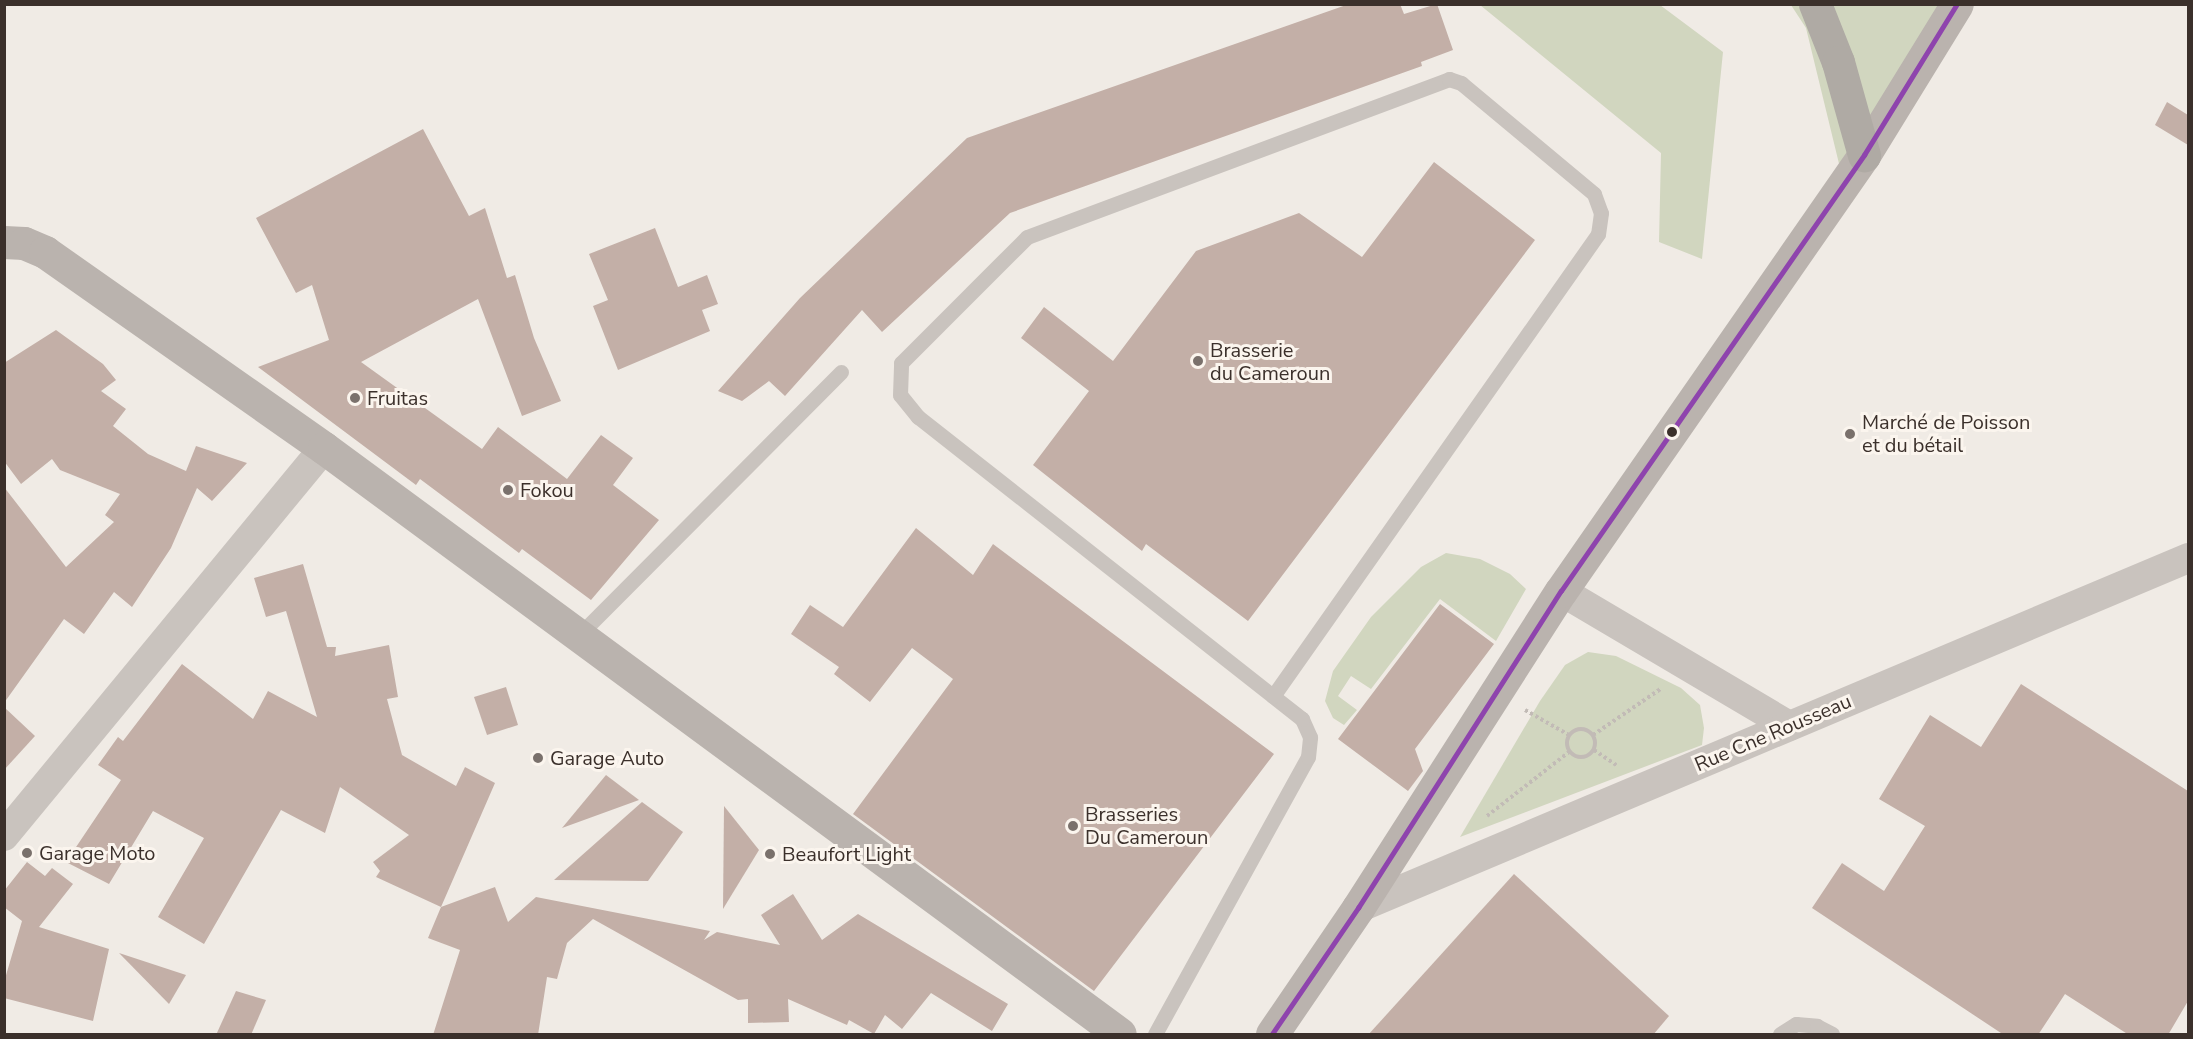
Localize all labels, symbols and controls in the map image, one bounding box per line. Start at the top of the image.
place label: Brasserie du Cameroun [1210,338,1330,385]
marker: Brasserie du Cameroun [1191,354,1205,368]
place label: Fruitas [367,386,428,410]
marker: Fruitas [348,391,362,405]
place label: Marché de Poisson et du bétail [1862,410,2030,457]
unlabelled marker [1666,426,1678,438]
marker: Marché de Poisson et du bétail [1843,427,1857,441]
place label: Fokou [520,478,574,502]
marker: Fokou [501,483,515,497]
street label: Rue Cne Rousseau [1691,689,1855,777]
place label: Garage Auto [550,746,664,770]
marker: Garage Auto [531,751,545,765]
place label: Brasseries Du Cameroun [1085,802,1208,849]
marker: Brasseries Du Cameroun [1066,819,1080,833]
place label: Garage Moto [39,841,155,865]
place label: Beaufort Light [782,842,911,866]
marker: Garage Moto [20,846,34,860]
marker: Beaufort Light [763,847,777,861]

